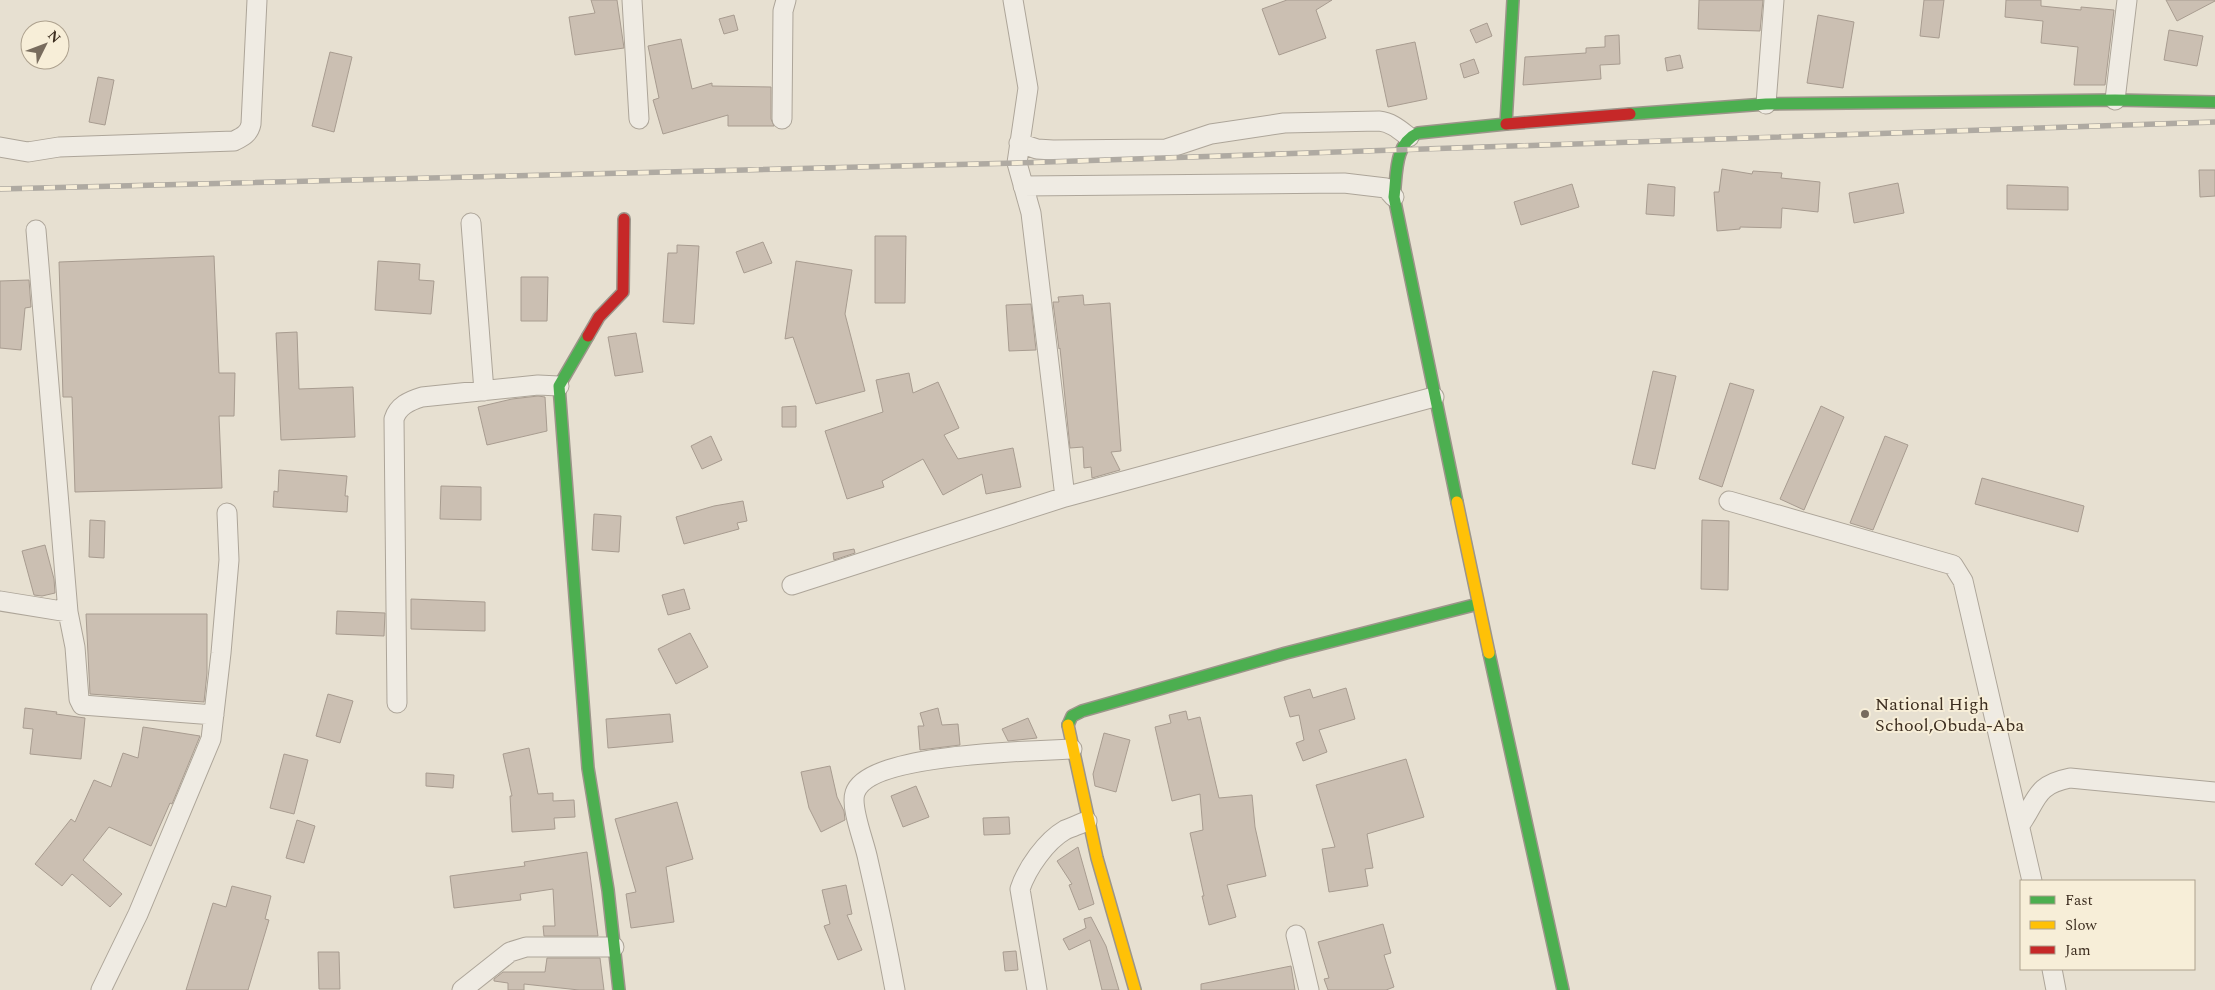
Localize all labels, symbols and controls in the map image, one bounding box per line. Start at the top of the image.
north arrow [20,20,70,70]
text: N [43,25,66,48]
place label: National High School,Obuda-Aba [1875,691,2025,739]
marker: National High School,Obuda-Aba [1859,708,1871,720]
legend [2020,880,2195,970]
text: Fast [2065,889,2093,912]
text: Slow [2065,914,2097,937]
text: Jam [2065,939,2091,962]

